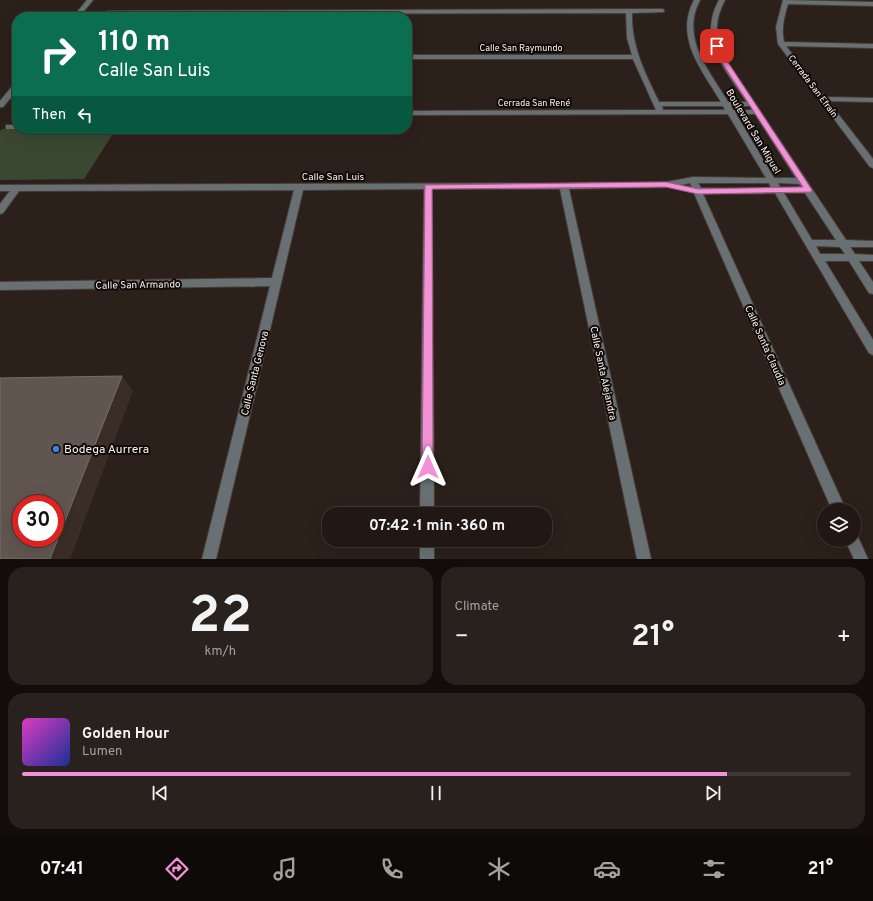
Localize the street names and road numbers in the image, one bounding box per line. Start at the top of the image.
street label: Calle San Raymundo [479,43,563,54]
street label: Cerrada San Efraín [785,53,840,120]
street label: Boulevard San Miguel [722,87,783,177]
street label: Cerrada San René [498,98,570,109]
street label: Calle San Luis [302,171,365,184]
street label: Calle San Armando [95,278,181,293]
street label: Calle Santa Claudia [741,304,788,388]
street label: Calle Santa Alejandra [586,325,619,421]
street label: Calle Santa Genova [239,330,272,417]

